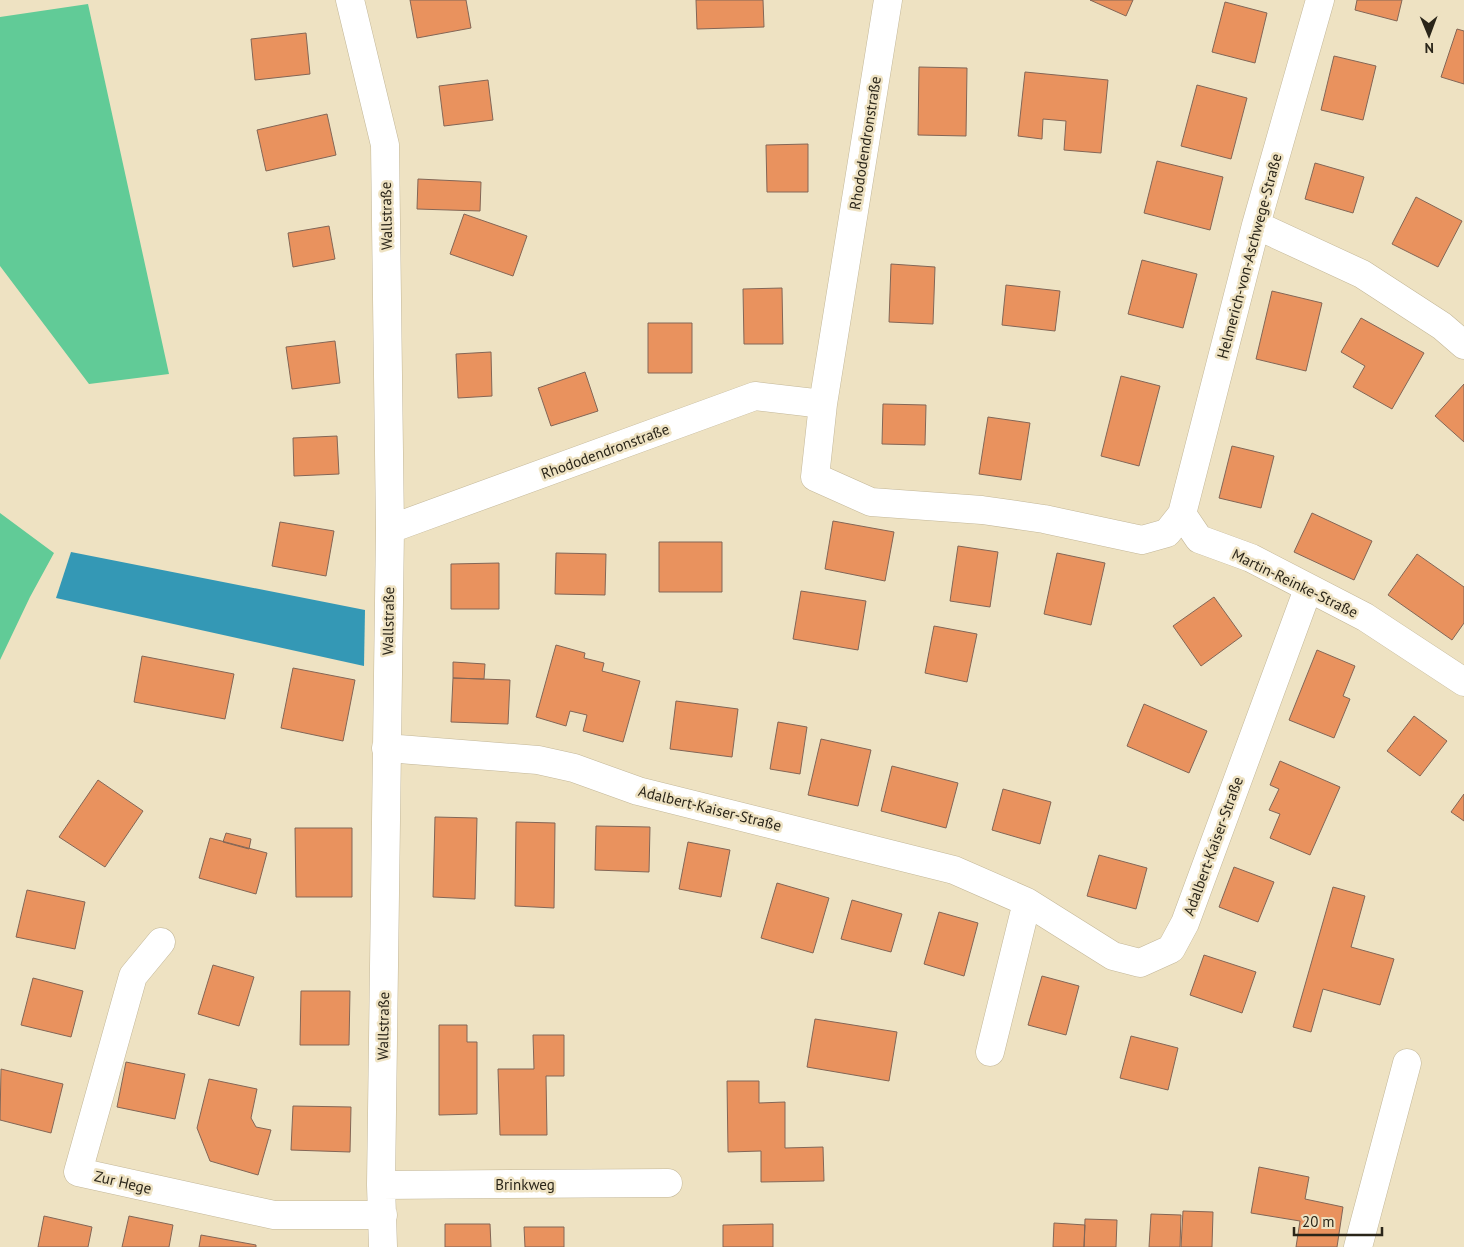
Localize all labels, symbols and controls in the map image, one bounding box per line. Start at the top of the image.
north arrow [1404,10,1454,60]
text: N [1424,39,1434,57]
street label: Rhododendronstraße [845,75,885,211]
street label: Helmerich-von-Aschwege-Straße [1212,151,1286,361]
street label: Wallstraße [376,182,396,250]
street label: Rhododendronstraße [538,419,672,483]
street label: Martin-Reinke-Straße [1229,544,1361,622]
street label: Wallstraße [378,587,398,655]
street label: Adalbert-Kaiser-Straße [1179,774,1247,918]
street label: Adalbert-Kaiser-Straße [637,781,783,835]
street label: Wallstraße [373,992,393,1060]
street label: Zur Hege [92,1166,154,1198]
street label: Brinkweg [495,1175,555,1194]
scale bar [1294,1204,1382,1236]
text: 20 m [1302,1212,1335,1231]

